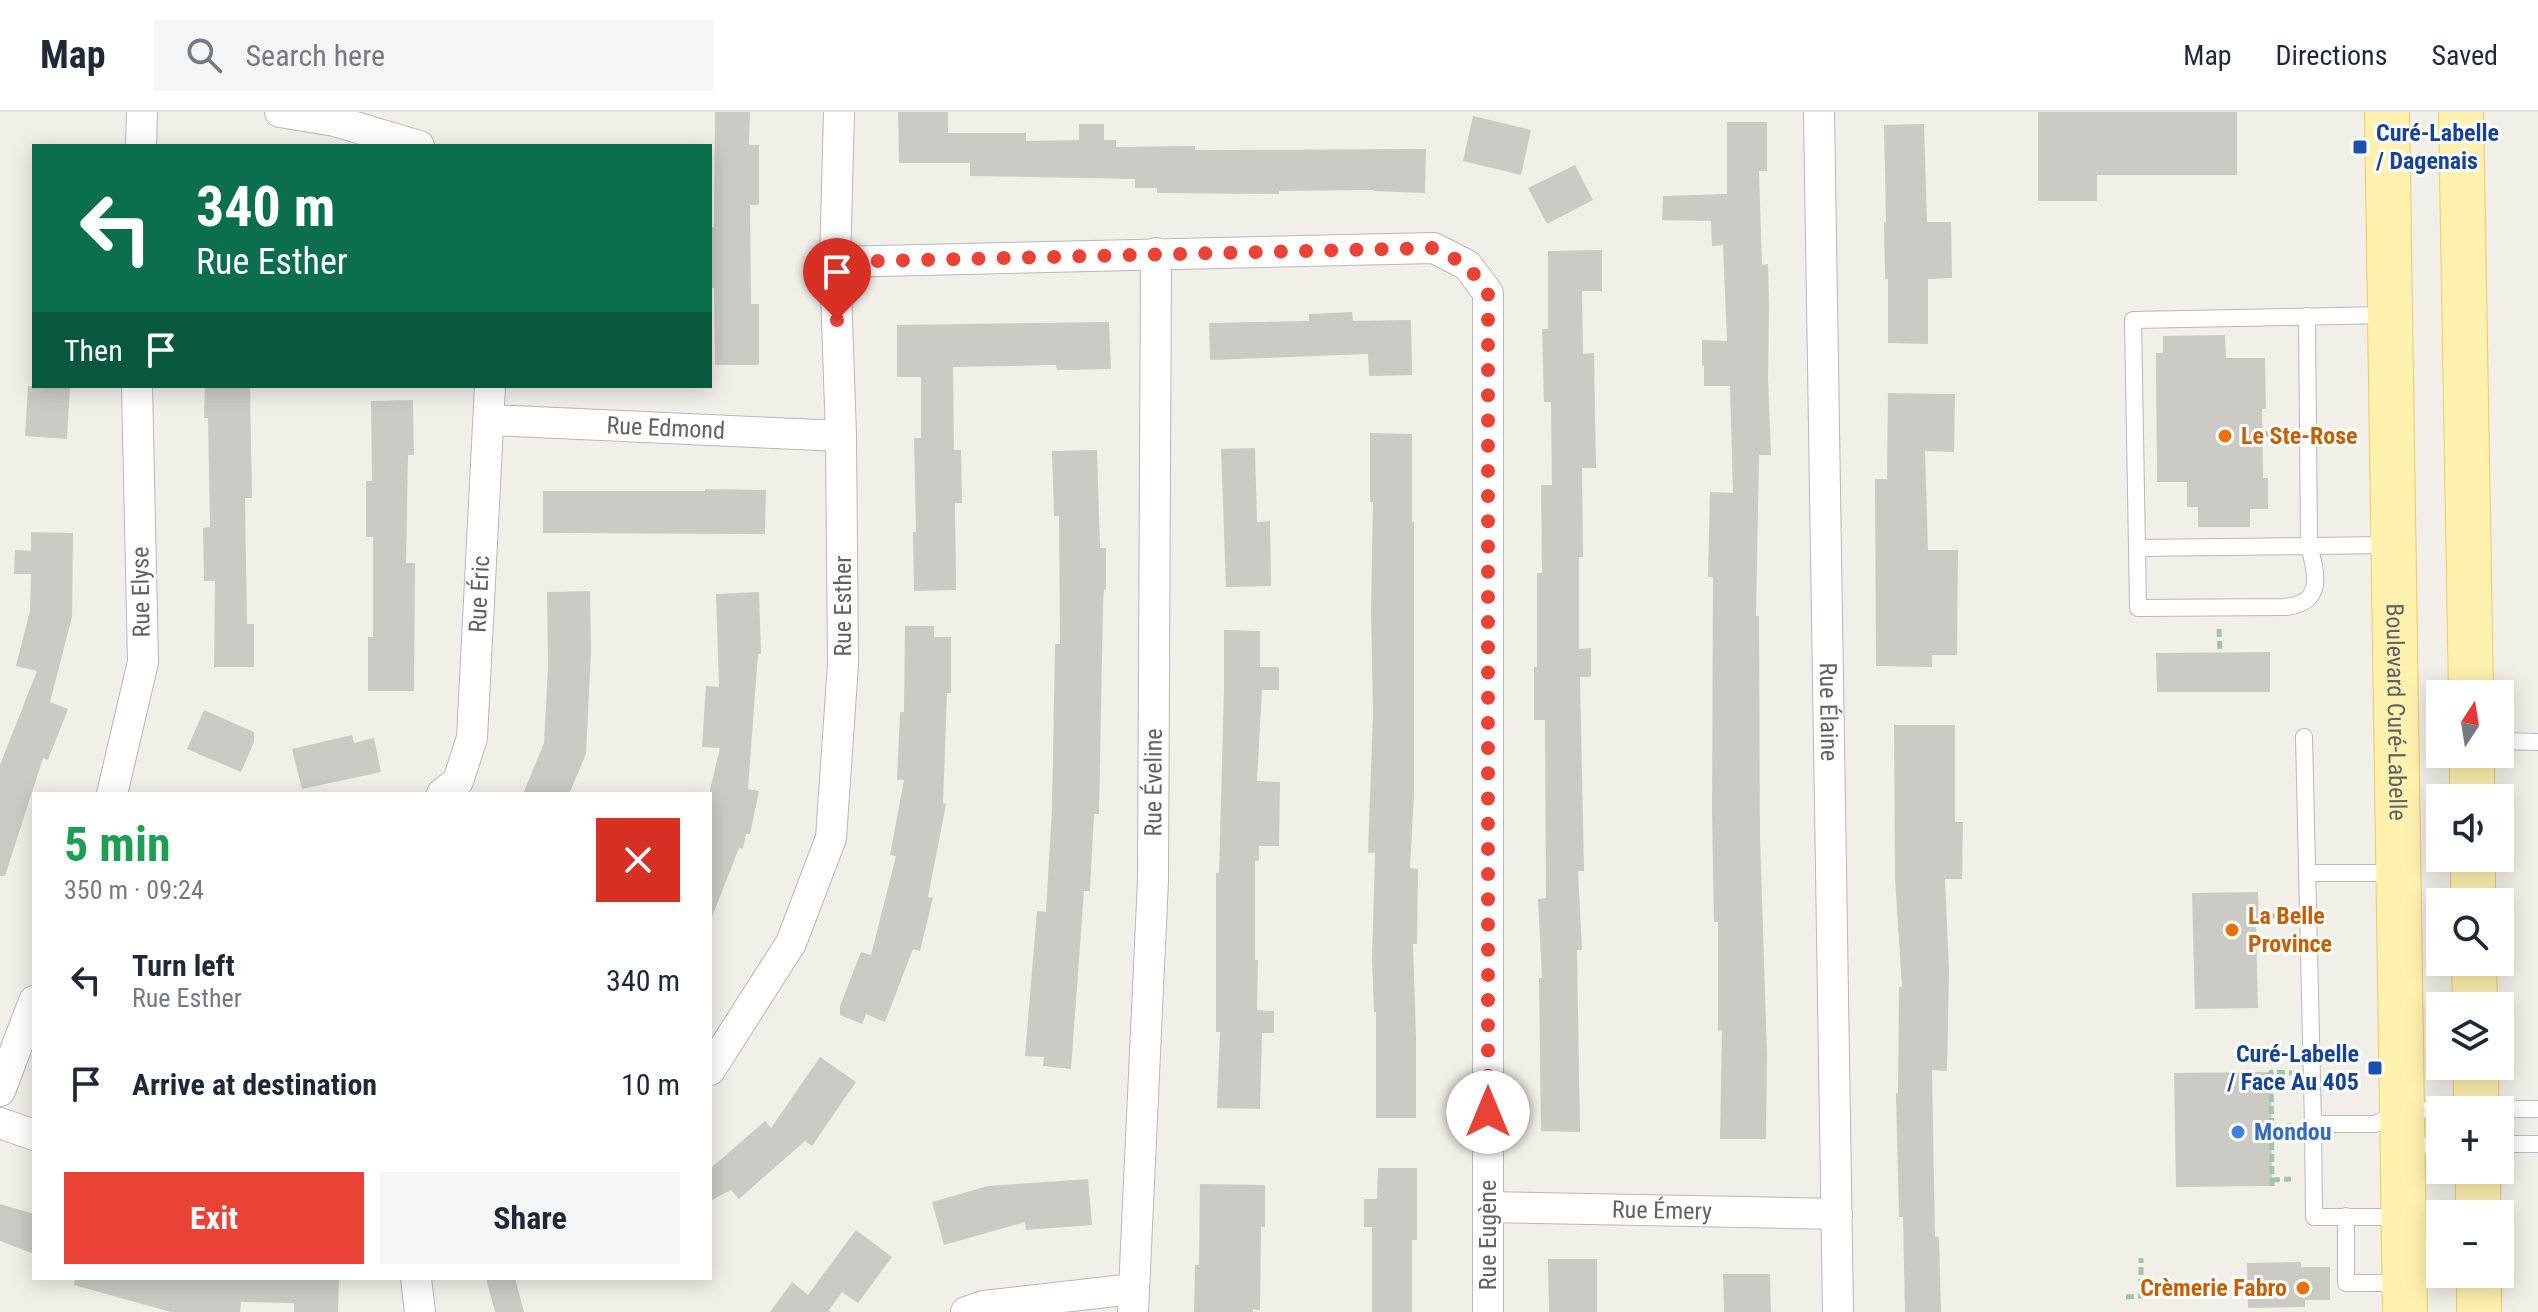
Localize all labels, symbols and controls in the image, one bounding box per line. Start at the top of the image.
search box [154,19,714,91]
text: Map [40,33,106,77]
icon: search [182,33,226,77]
text: Search here [246,38,385,73]
text: Map [2183,39,2232,72]
text: Directions [2276,39,2387,72]
text: Saved [2431,39,2498,72]
place label: Curé-Labelle / Dagenais [2375,119,2499,175]
marker: Curé-Labelle / Dagenais [2351,138,2369,156]
text: 340 m [196,174,335,240]
icon: left [64,176,168,280]
pin [803,238,871,320]
text: Rue Esther [196,241,348,283]
icon: arrive [815,250,859,294]
icon: arrive [139,328,183,372]
text: Then [64,333,123,368]
street label: Rue Edmond [606,411,726,445]
place label: Le Ste-Rose [2241,422,2358,450]
marker: Le Ste-Rose [2216,427,2234,445]
street label: Rue Elyse [126,546,156,638]
street label: Rue Éric [463,555,495,633]
street label: Rue Esther [829,555,857,657]
street label: Boulevard Curé-Labelle [2380,603,2412,821]
street label: Rue Élaine [1814,662,1843,761]
north arrow [2426,680,2514,768]
map controls [2426,680,2514,1288]
street label: Rue Éveline [1139,728,1168,837]
button: sound [2426,784,2514,872]
text: 5 min [64,816,171,873]
button: close [596,818,680,902]
text: 350 m · 09:24 [64,875,204,905]
button: search [2426,888,2514,976]
place label: La Belle Province [2248,902,2332,958]
marker: La Belle Province [2223,921,2241,939]
text: Turn left [132,948,235,983]
icon: left [64,958,108,1002]
text: 340 m [606,963,680,998]
text: Rue Esther [132,983,242,1013]
button: layers [2426,992,2514,1080]
place label: Curé-Labelle / Face Au 405 [2226,1040,2359,1096]
marker: Curé-Labelle / Face Au 405 [2366,1059,2384,1077]
icon: arrive [64,1062,108,1106]
text: Arrive at destination [132,1067,377,1102]
text: 10 m [621,1067,680,1102]
position arrow [1446,1070,1530,1154]
button: + [2426,1096,2514,1184]
place label: Mondou [2254,1118,2332,1146]
marker: Mondou [2229,1123,2247,1141]
button: Exit [64,1172,364,1264]
button: Share [380,1172,680,1264]
street label: Rue Eugène [1474,1180,1502,1290]
street label: Rue Émery [1612,1195,1712,1225]
button: − [2426,1200,2514,1288]
place label: Crèmerie Fabro [2140,1274,2287,1302]
marker: Crèmerie Fabro [2294,1279,2312,1297]

